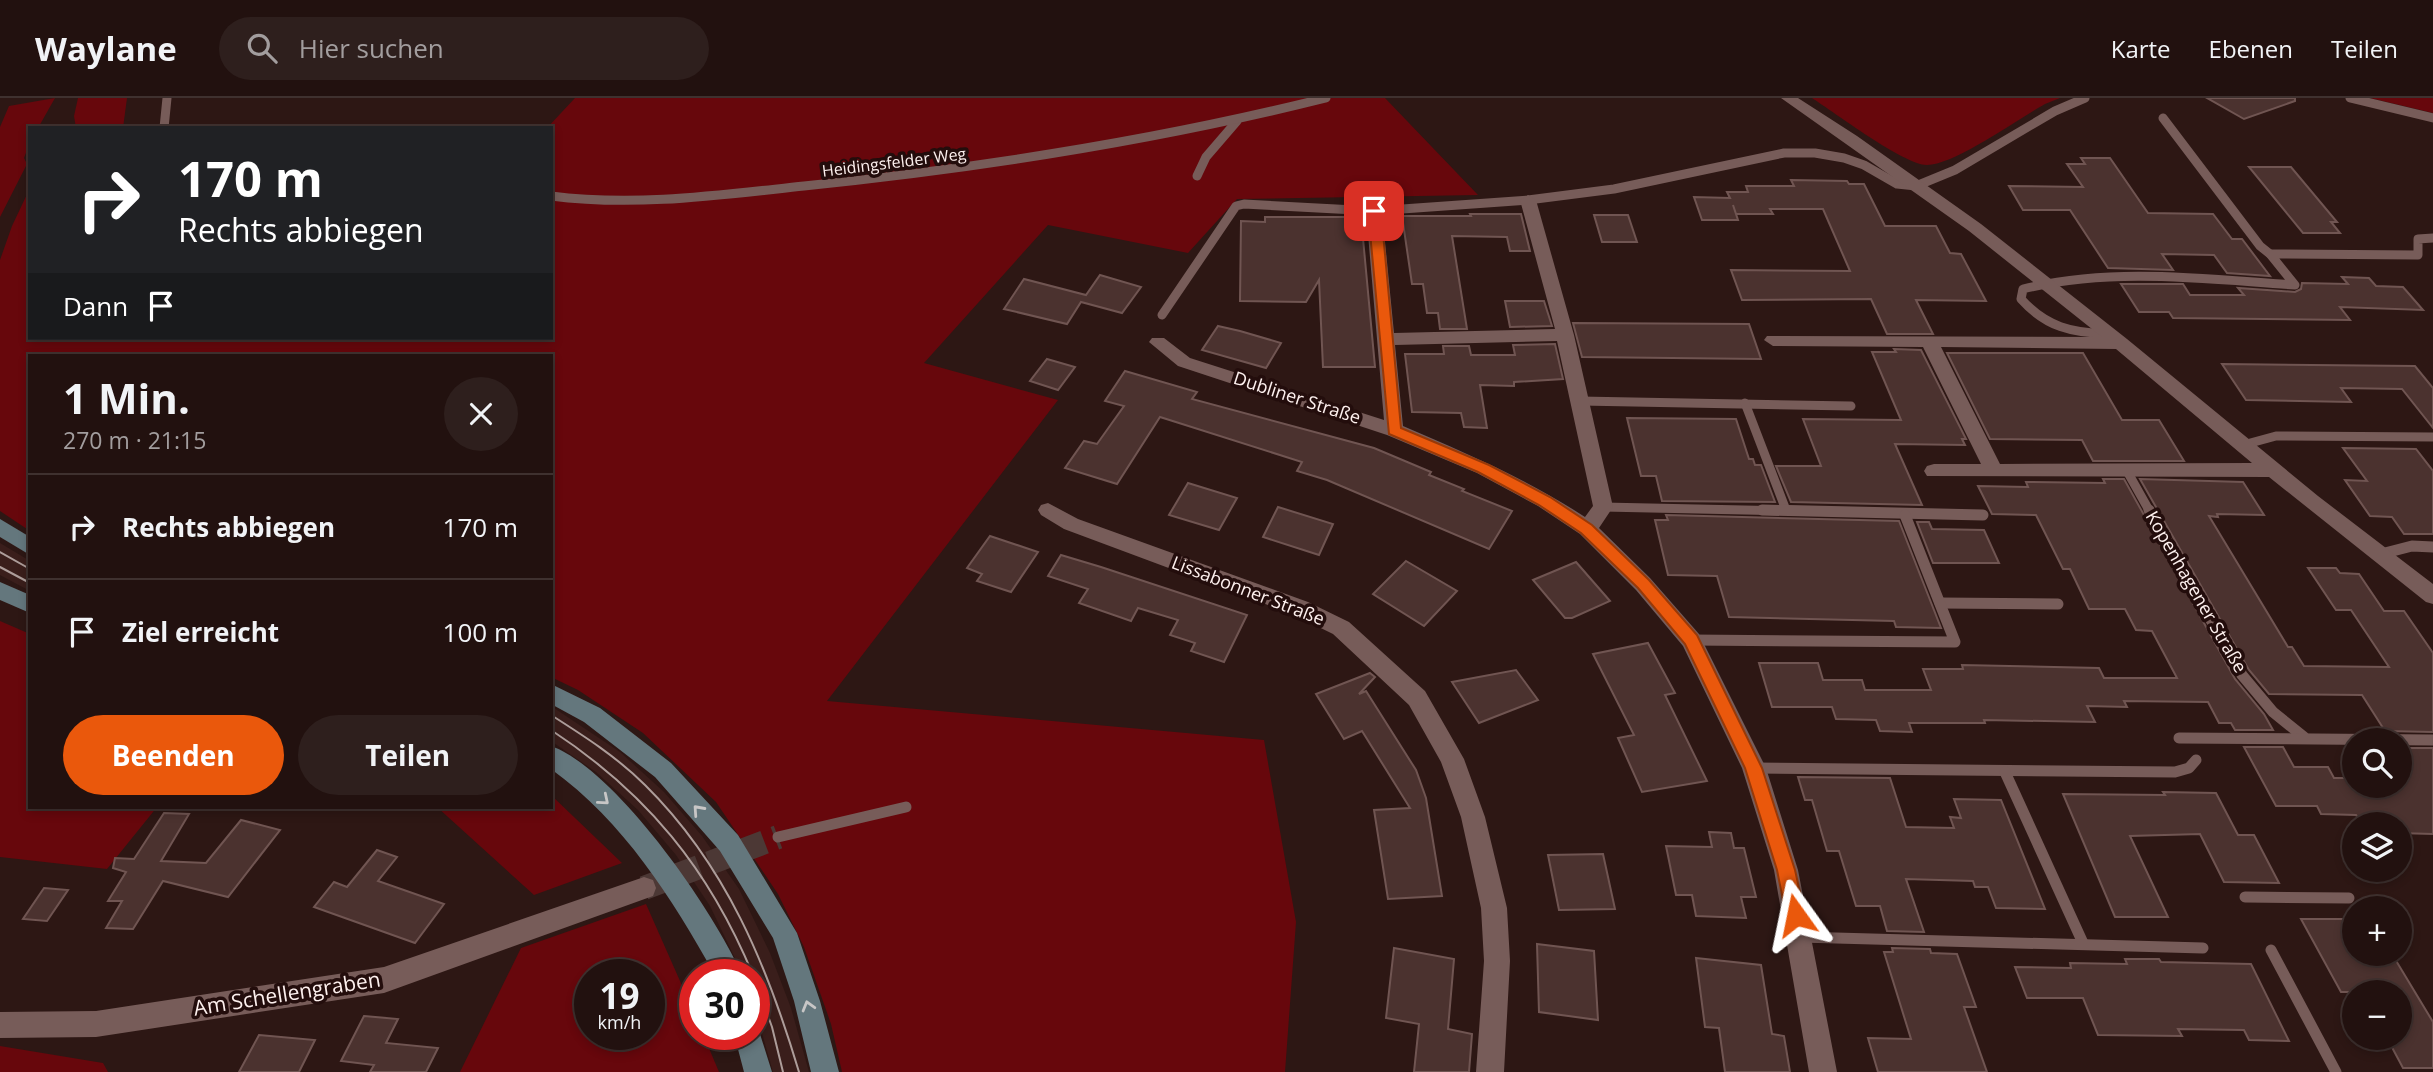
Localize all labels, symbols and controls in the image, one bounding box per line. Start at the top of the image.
search box [219,17,709,80]
text: Waylane [35,26,177,71]
icon: search [243,29,281,67]
text: Hier suchen [299,30,444,66]
text: Karte [2111,32,2171,65]
text: Ebenen [2209,32,2293,65]
text: Teilen [2331,32,2398,65]
street label: Heidingsfelder Weg [821,142,968,182]
text: 170 m [178,145,323,211]
icon: right [63,154,154,245]
pin [1344,181,1404,241]
icon: arrive [1355,192,1393,230]
text: Rechts abbiegen [178,208,424,251]
icon: arrive [142,287,180,325]
text: Dann [63,288,128,324]
street label: Dubliner Straße [1231,365,1364,429]
text: 1 Min. [63,369,190,426]
button: close [444,377,518,451]
text: 270 m · 21:15 [63,424,206,456]
street label: Kopenhagener Straße [2141,506,2253,677]
icon: right [63,508,101,546]
text: Rechts abbiegen [122,509,335,545]
text: 170 m [443,509,518,545]
street label: Lissabonner Straße [1168,550,1328,630]
icon: arrive [63,613,101,651]
text: Ziel erreicht [122,614,279,650]
text: 100 m [443,614,518,650]
button: Beenden [63,715,284,795]
button: Teilen [298,715,518,795]
map controls [2342,728,2412,1050]
button: search [2342,728,2412,798]
one-way arrow [596,791,609,804]
one-way arrow [694,805,707,818]
button: layers [2342,812,2412,882]
position arrow [1759,878,1833,952]
button: + [2342,896,2412,966]
speed limit sign: 30 [679,959,770,1050]
street label: Am Schellengraben [191,964,382,1022]
text: 19 [599,972,640,1019]
button: − [2342,980,2412,1050]
one-way arrow [801,1000,816,1012]
text: km/h [598,1010,641,1034]

